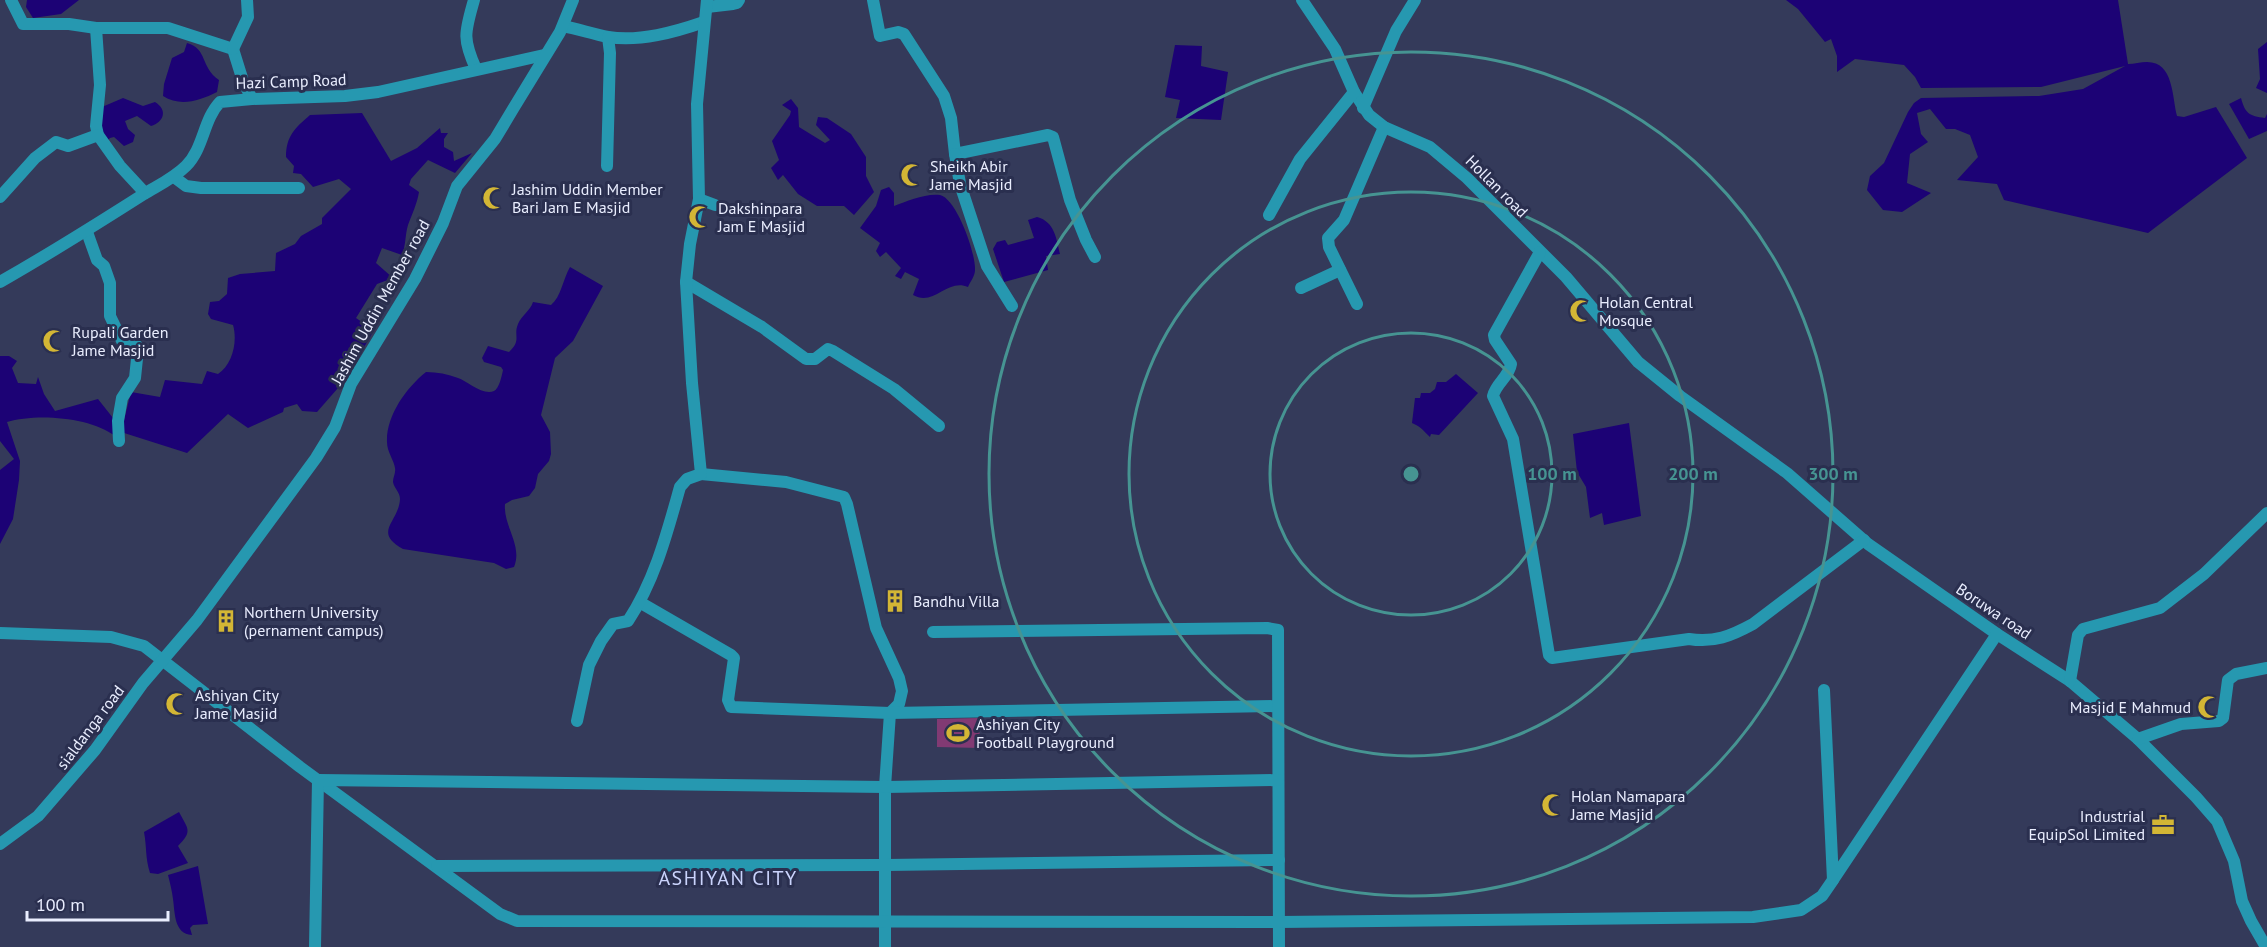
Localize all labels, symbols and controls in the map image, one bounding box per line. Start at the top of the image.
street label: Hazi Camp Road [235,69,347,93]
street label: Hollan road [1462,151,1532,221]
place label: Sheikh Abir Jame Masjid [929,156,1012,194]
mosque icon: Sheikh Abir Jame Masjid [899,162,925,188]
place label: Jashim Uddin Member Bari Jam E Masjid [511,179,663,217]
mosque icon: Jashim Uddin Member Bari Jam E Masjid [481,185,507,211]
place label: Dakshinpara Jam E Masjid [717,198,805,236]
mosque icon: Dakshinpara Jam E Masjid [687,204,713,230]
street label: Jashim Uddin Member road [326,216,434,389]
place label: Holan Central Mosque [1599,292,1693,330]
mosque icon: Holan Central Mosque [1568,298,1594,324]
place label: Rupali Garden Jame Masjid [71,322,168,360]
mosque icon: Rupali Garden Jame Masjid [41,328,67,354]
text: 100 m [1527,462,1577,485]
text: 200 m [1668,462,1718,485]
text: 300 m [1808,462,1858,485]
centre of rings [1401,464,1421,484]
street label: Boruwa road [1953,579,2035,643]
building icon: Bandhu Villa [882,588,908,614]
place label: Bandhu Villa [913,591,999,611]
place label: Northern University (pernament campus) [244,602,384,640]
building icon: Northern University (pernament campus) [213,608,239,634]
street label: sialdanga road [52,681,128,773]
place label: Ashiyan City Jame Masjid [194,685,279,723]
mosque icon: Ashiyan City Jame Masjid [164,691,190,717]
mosque icon: Masjid E Mahmud [2196,694,2222,720]
place label: Masjid E Mahmud [2070,697,2191,717]
place label: Ashiyan City Football Playground [976,714,1114,752]
sports icon: Ashiyan City Football Playground [945,720,971,746]
place label: Holan Namapara Jame Masjid [1570,786,1686,824]
mosque icon: Holan Namapara Jame Masjid [1540,792,1566,818]
place label: Industrial EquipSol Limited [2028,806,2145,844]
office icon: Industrial EquipSol Limited [2150,812,2176,838]
district label: ASHIYAN CITY [658,865,798,891]
scale bar [27,884,168,922]
text: 100 m [36,893,85,916]

